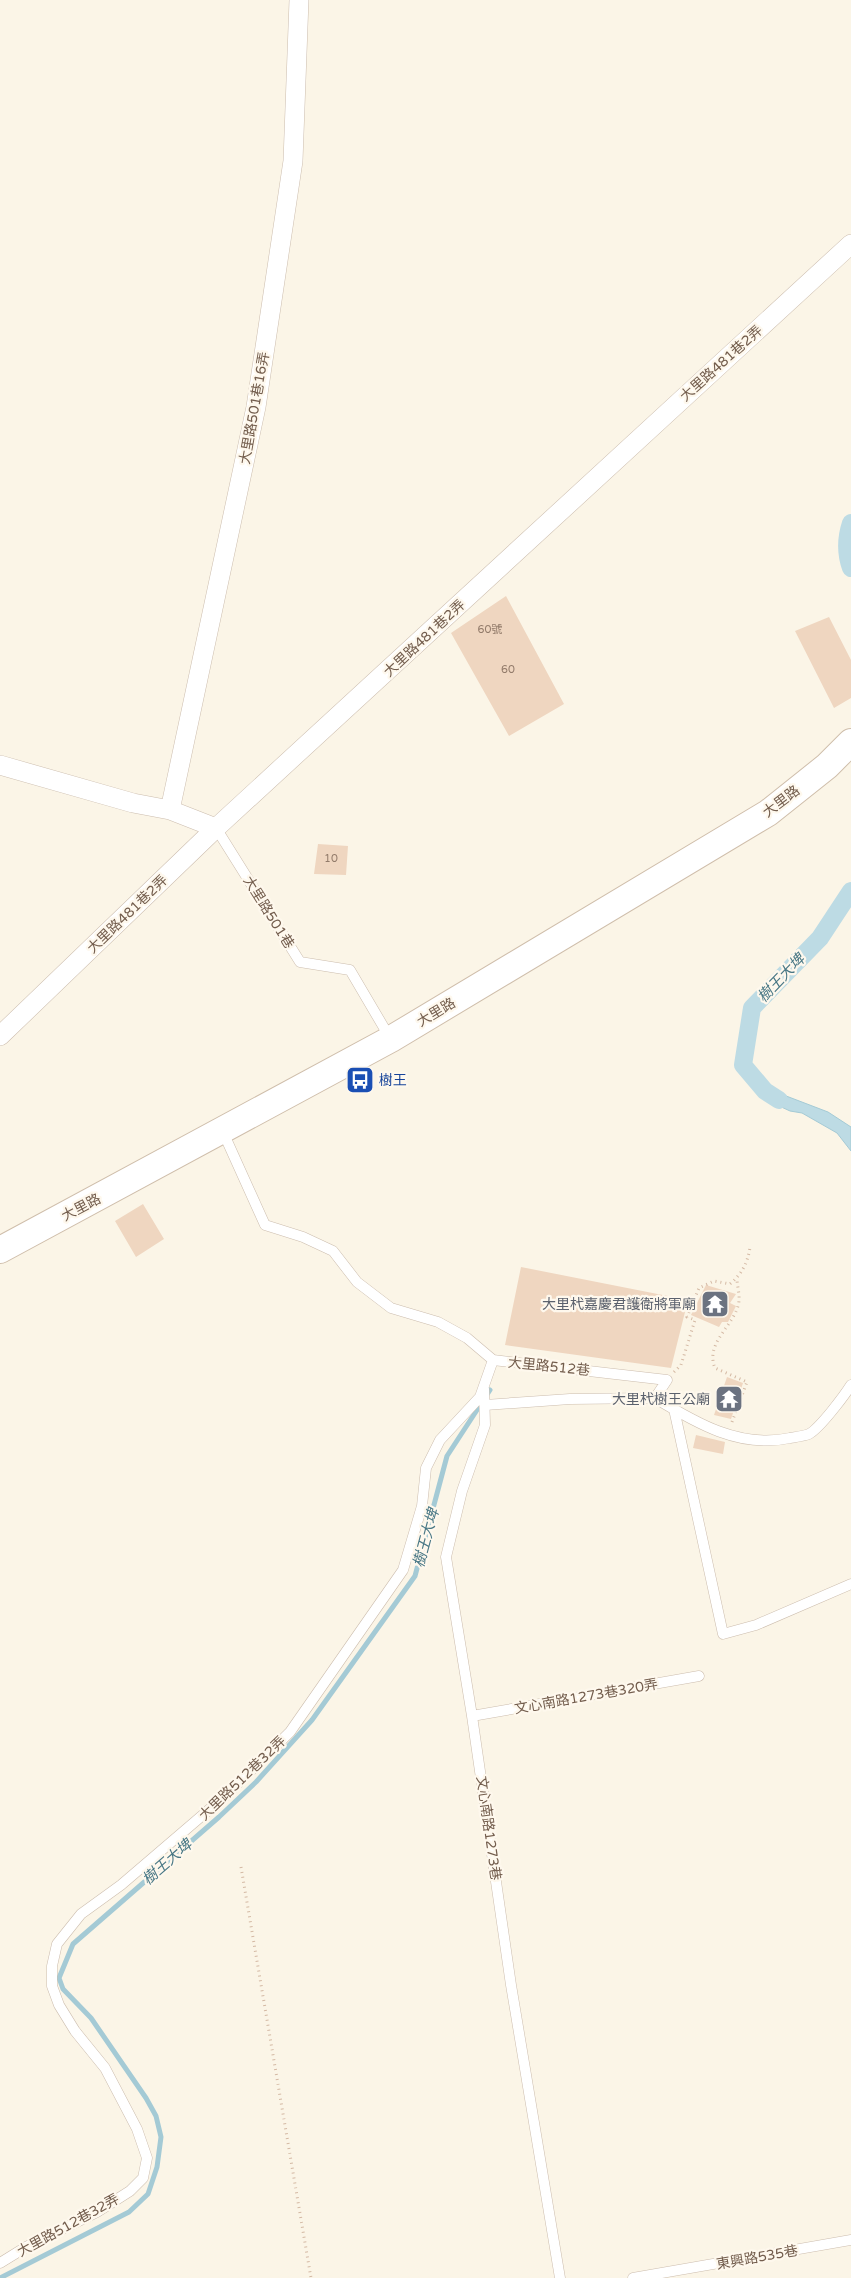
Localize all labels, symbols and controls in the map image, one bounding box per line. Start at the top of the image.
street label: 大里路481巷2弄 [677,322,766,405]
street label: 大里路501巷16弄 [236,350,273,466]
street label: 大里路481巷2弄 [380,596,469,680]
house number: 60號 [478,623,502,636]
house number: 60 [501,663,515,676]
street label: 大里路 [759,782,803,821]
house number: 10 [324,852,338,865]
street label: 大里路481巷2弄 [84,872,171,957]
street label: 大里路501巷 [240,873,298,952]
water label: 樹王大埤 [754,949,810,1006]
street label: 大里路 [414,994,459,1031]
bus stop icon: 樹王 [345,1065,375,1095]
place label: 樹王 [379,1072,407,1089]
street label: 大里路 [59,1190,104,1225]
temple icon: 大里杙嘉慶君護衛將軍廟 [700,1289,730,1319]
place label: 大里杙嘉慶君護衛將軍廟 [542,1296,696,1313]
street label: 大里路512巷 [507,1354,591,1379]
temple icon: 大里杙樹王公廟 [714,1384,744,1414]
place label: 大里杙樹王公廟 [612,1391,710,1408]
water label: 樹王大埤 [410,1505,443,1569]
street label: 文心南路1273巷320弄 [513,1675,659,1718]
street label: 大里路512巷32弄 [195,1733,289,1824]
street label: 文心南路1273巷 [473,1775,504,1881]
water label: 樹王大埤 [138,1834,197,1888]
street label: 大里路512巷32弄 [14,2190,122,2260]
street label: 東興路535巷 [715,2242,799,2273]

